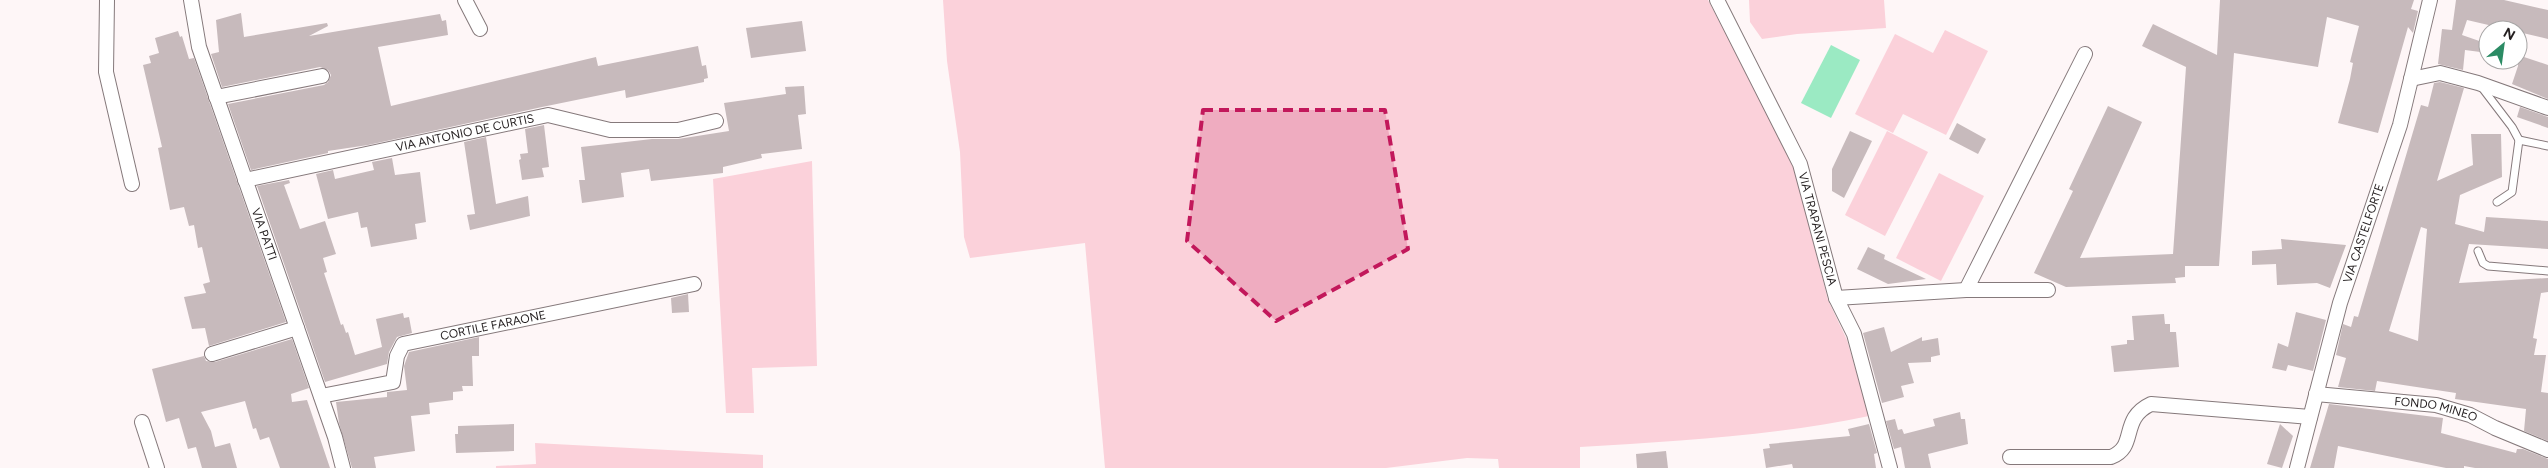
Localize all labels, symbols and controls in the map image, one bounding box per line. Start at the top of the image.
north arrow [2478,20,2528,70]
text: N [2500,24,2518,44]
street label: VIA ANTONIO DE CURTIS [395,111,535,154]
street label: VIA TRAPANI PESCIA [1795,171,1839,287]
street label: VIA CASTELFORTE [2340,182,2387,285]
street label: VIA PATTI [249,206,280,262]
street label: CORTILE FARAONE [439,308,547,343]
street label: FONDO MINEO [2394,394,2480,425]

